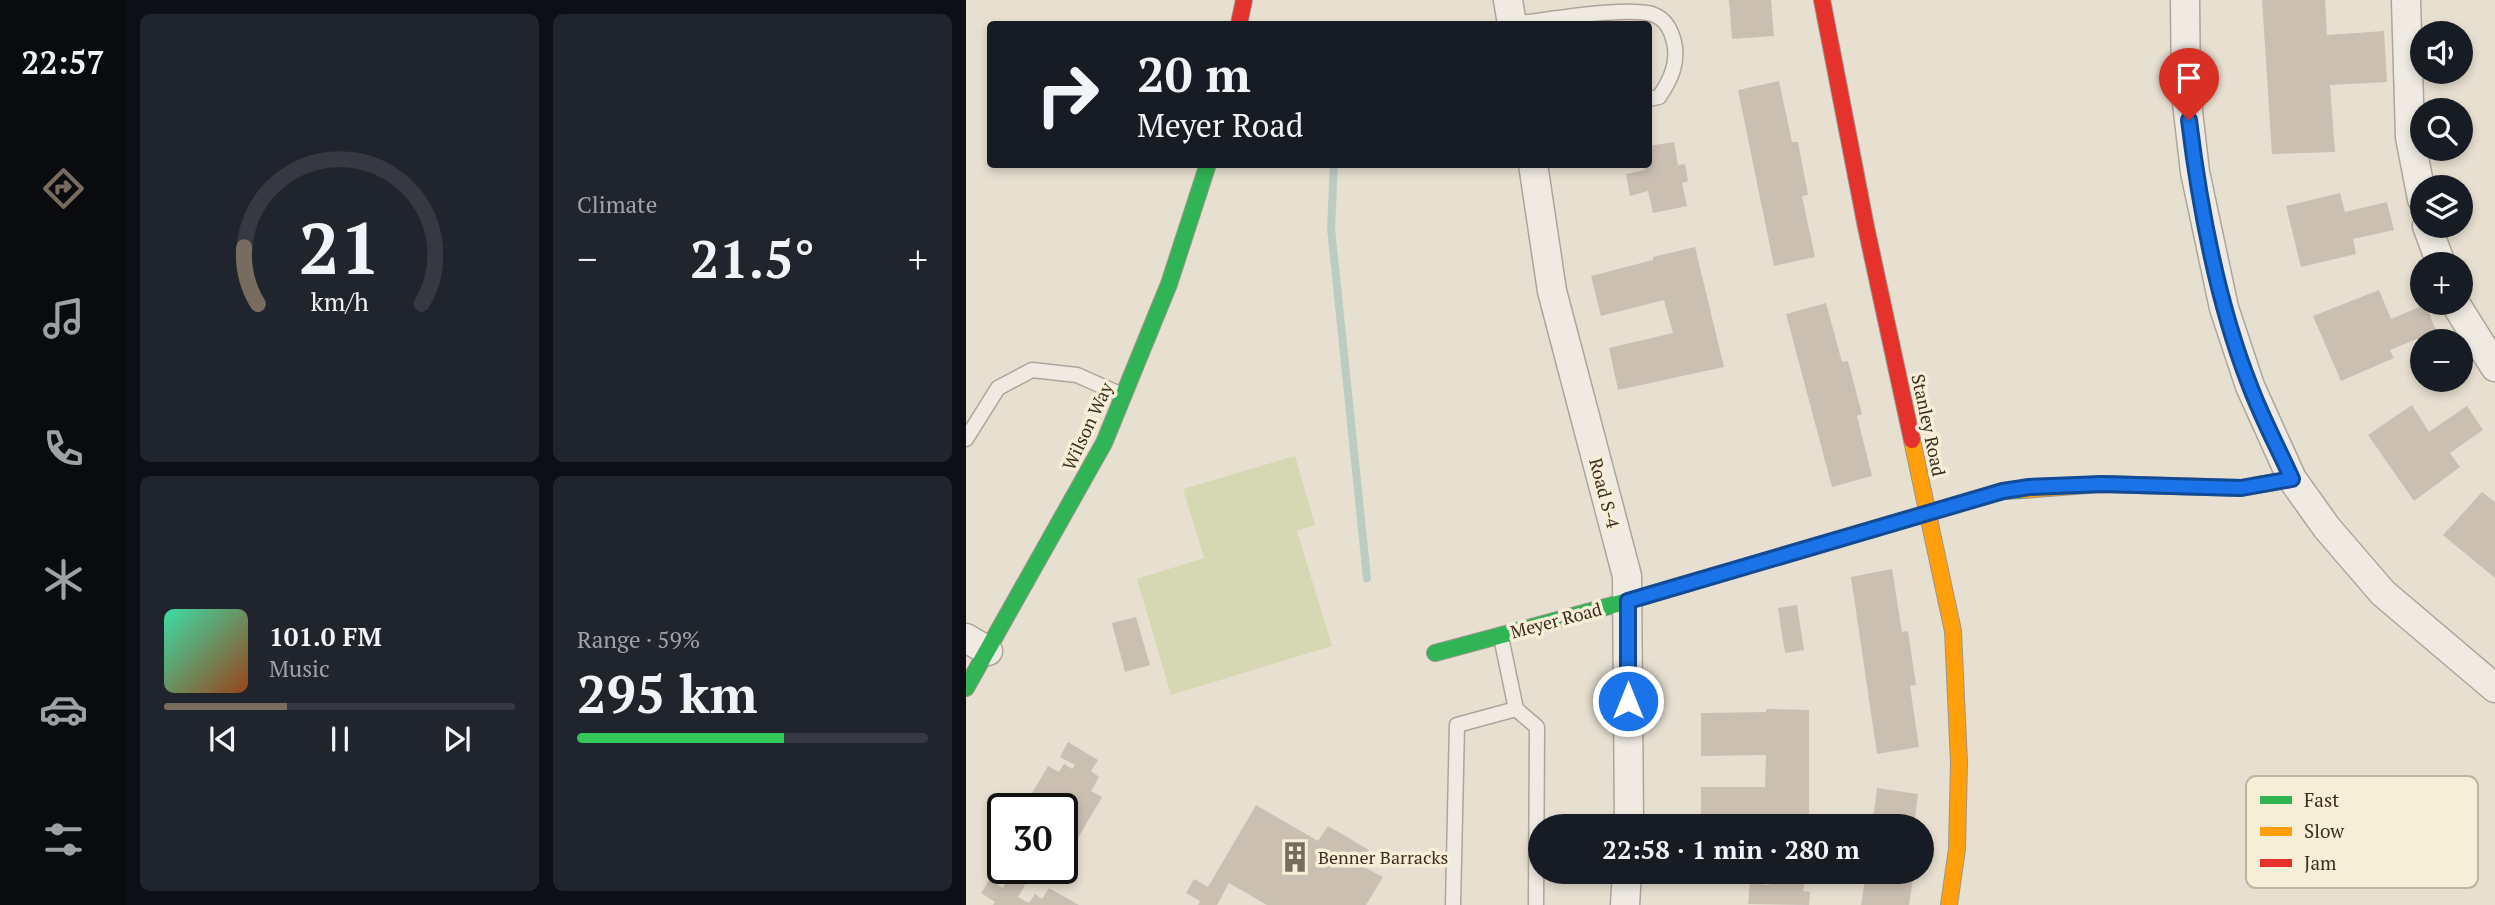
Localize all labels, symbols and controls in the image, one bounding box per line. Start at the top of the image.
map controls [2410,21,2473,392]
button: sound [2410,21,2473,84]
text: 22:57 [21,41,105,83]
text: 20 m [1137,41,1251,106]
pin [2159,48,2219,120]
icon: right [1022,49,1113,140]
icon: arrive [2170,59,2208,97]
button: search [2410,98,2473,161]
text: Meyer Road [1137,104,1303,146]
icon: directions [39,164,88,213]
button: layers [2410,175,2473,238]
text: Climate [577,189,657,220]
text: 21 [298,198,381,295]
text: 21.5° [690,224,815,293]
text: − [577,234,597,284]
text: + [908,234,928,284]
button: + [2410,252,2473,315]
text: km/h [311,285,369,318]
icon: music [39,294,88,343]
button: − [2410,329,2473,392]
street label: Stanley Road [1906,372,1952,478]
street label: Wilson Way [1056,377,1118,474]
icon: phone [39,424,88,473]
street label: Road S-4 [1584,455,1626,531]
icon: climate [39,555,88,604]
street label: Meyer Road [1508,596,1604,644]
text: 101.0 FM [269,619,382,653]
text: Range · 59% [577,624,700,655]
text: Music [269,653,330,684]
text: 295 km [577,659,758,728]
position arrow [1591,664,1665,738]
icon: car [39,685,88,734]
icon: previous [204,720,242,758]
icon: pause [321,720,359,758]
icon: next [438,720,476,758]
legend [2246,776,2478,888]
text: Fast [2304,787,2339,812]
speed limit sign: 30 [987,793,1078,884]
icon: filters [39,815,88,864]
text: Slow [2304,818,2345,843]
text: 22:58 · 1 min · 280 m [1602,832,1860,866]
building icon: Benner Barracks [1278,840,1312,874]
place label: Benner Barracks [1318,845,1448,869]
text: Jam [2304,850,2337,875]

